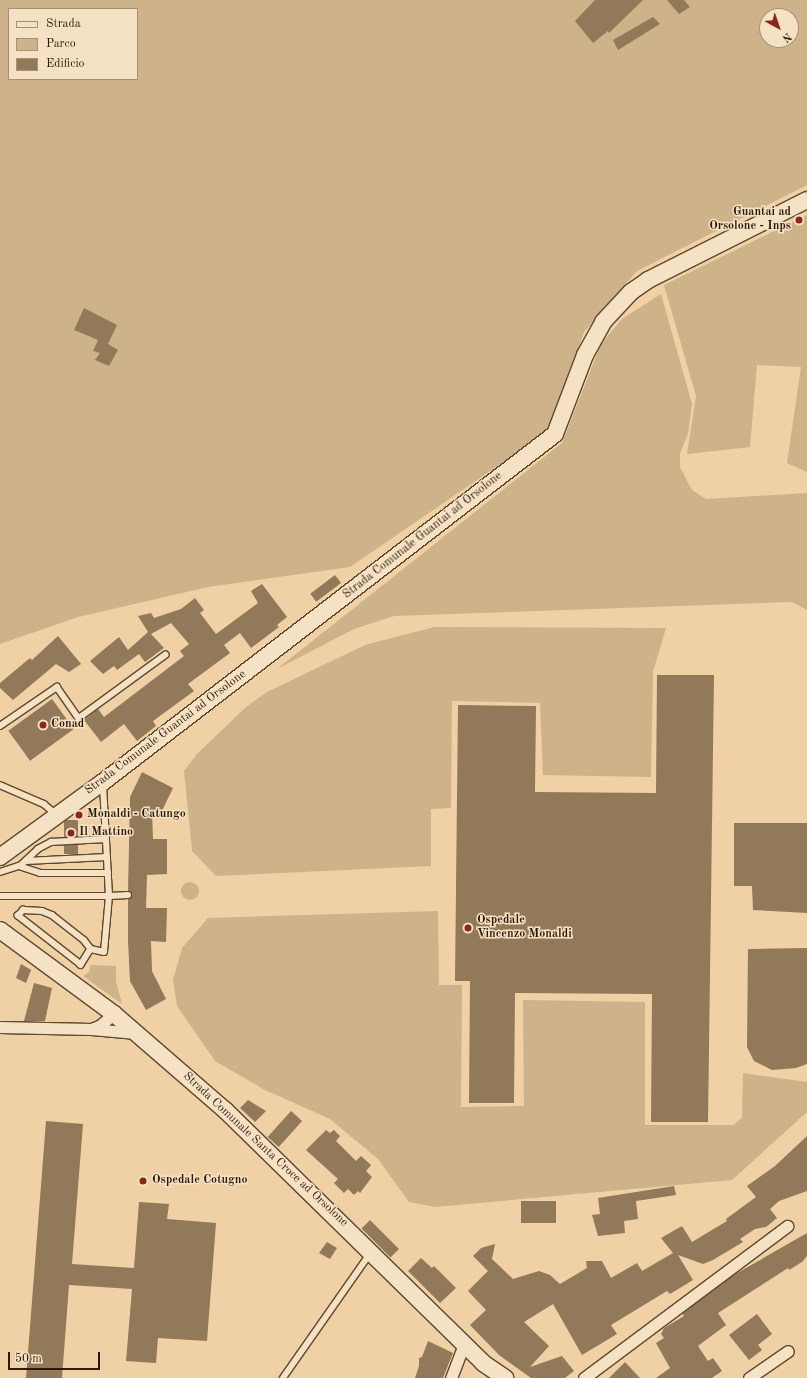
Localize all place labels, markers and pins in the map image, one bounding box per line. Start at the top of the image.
place label: Guantai ad Orsolone - Inps [709,206,791,234]
marker: Guantai ad Orsolone - Inps [794,215,804,225]
place label: Conad [51,718,84,732]
marker: Conad [38,720,48,730]
place label: Monaldi - Catungo [87,808,186,822]
marker: Monaldi - Catungo [74,810,84,820]
place label: Il Mattino [79,826,133,840]
marker: Il Mattino [66,828,76,838]
place label: Ospedale Vincenzo Monaldi [477,914,572,942]
marker: Ospedale Vincenzo Monaldi [462,922,474,934]
place label: Ospedale Cotugno [152,1174,247,1188]
marker: Ospedale Cotugno [137,1175,149,1187]

